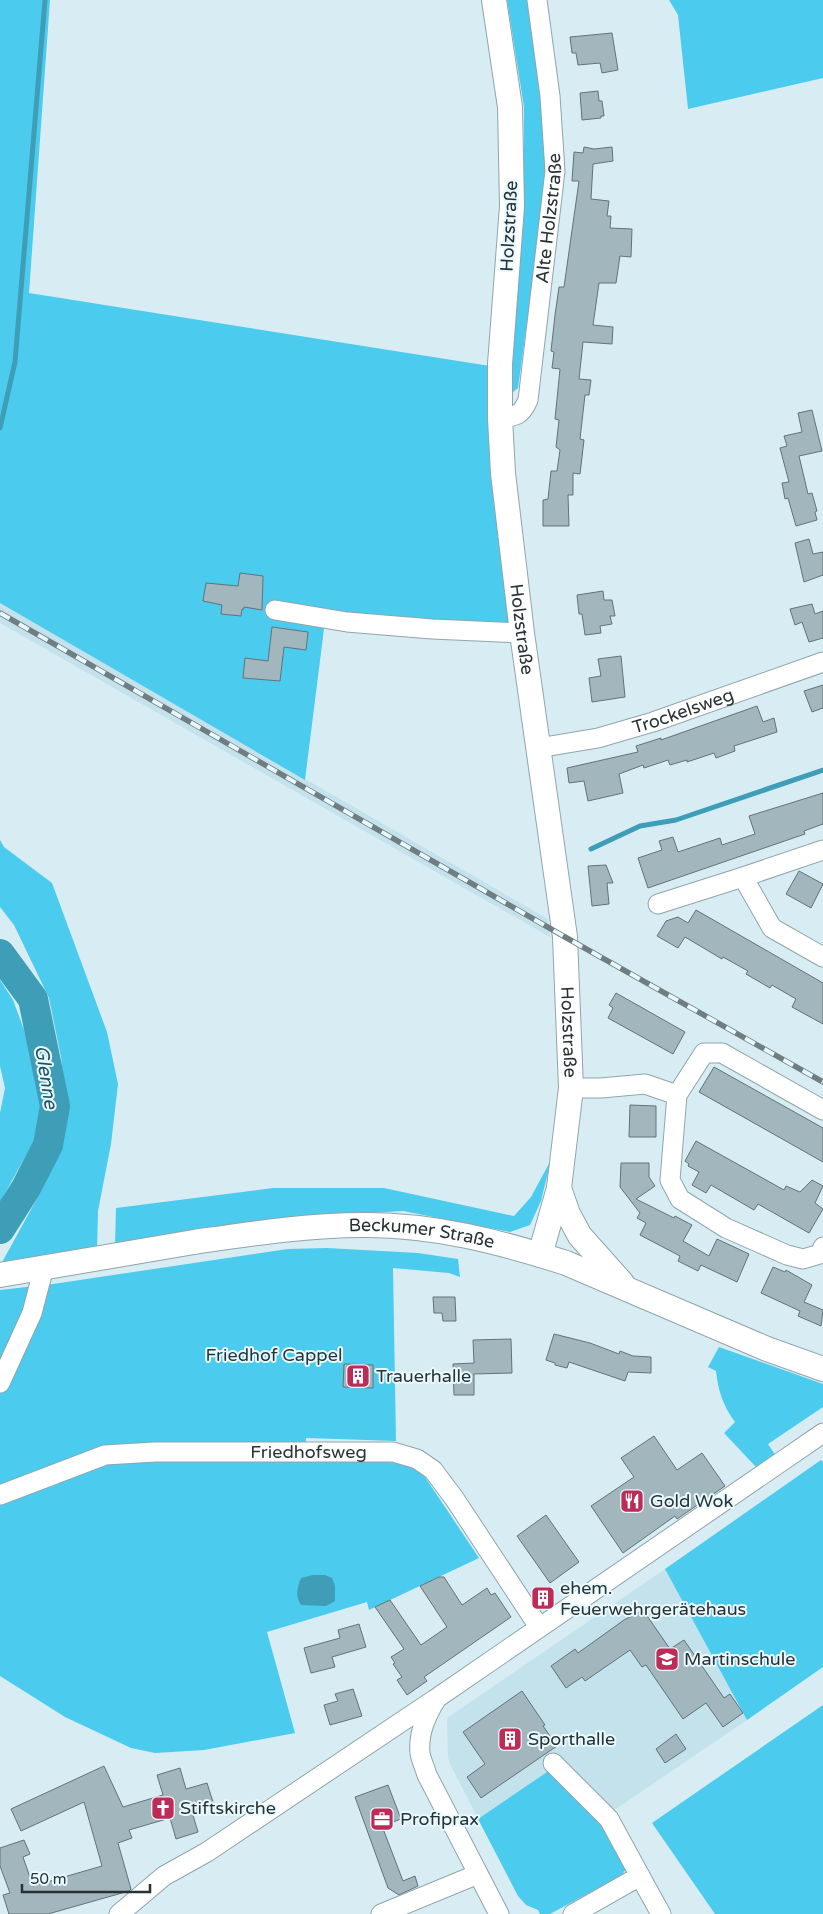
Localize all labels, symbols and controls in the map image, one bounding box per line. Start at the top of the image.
street label: Alte Holzstraße [531,152,566,284]
street label: Holzstraße [496,180,522,272]
street label: Holzstraße [505,582,539,676]
street label: Trockelsweg [630,683,737,738]
street label: Holzstraße [556,986,582,1078]
water label: Glenne [30,1044,62,1112]
street label: Beckumer Straße [348,1214,497,1253]
park label: Friedhof Cappel [206,1344,342,1366]
building icon: Trauerhalle [345,1363,371,1389]
place label: Trauerhalle [376,1365,471,1387]
street label: Friedhofsweg [250,1441,367,1463]
restaurant icon: Gold Wok [619,1488,645,1514]
place label: Gold Wok [650,1490,733,1512]
place label: ehem. Feuerwehrgerätehaus [560,1577,746,1620]
building icon: ehem. Feuerwehrgerätehaus [530,1585,556,1611]
school or university icon: Martinschule [654,1646,680,1672]
place label: Martinschule [684,1648,795,1670]
building icon: Sporthalle [497,1726,523,1752]
place label: Sporthalle [528,1728,615,1750]
church icon: Stiftskirche [150,1795,176,1821]
place label: Stiftskirche [180,1797,276,1819]
office icon: Profiprax [369,1806,395,1832]
place label: Profiprax [400,1808,479,1830]
scale bar [22,1862,150,1894]
text: 50 m [30,1870,67,1888]

